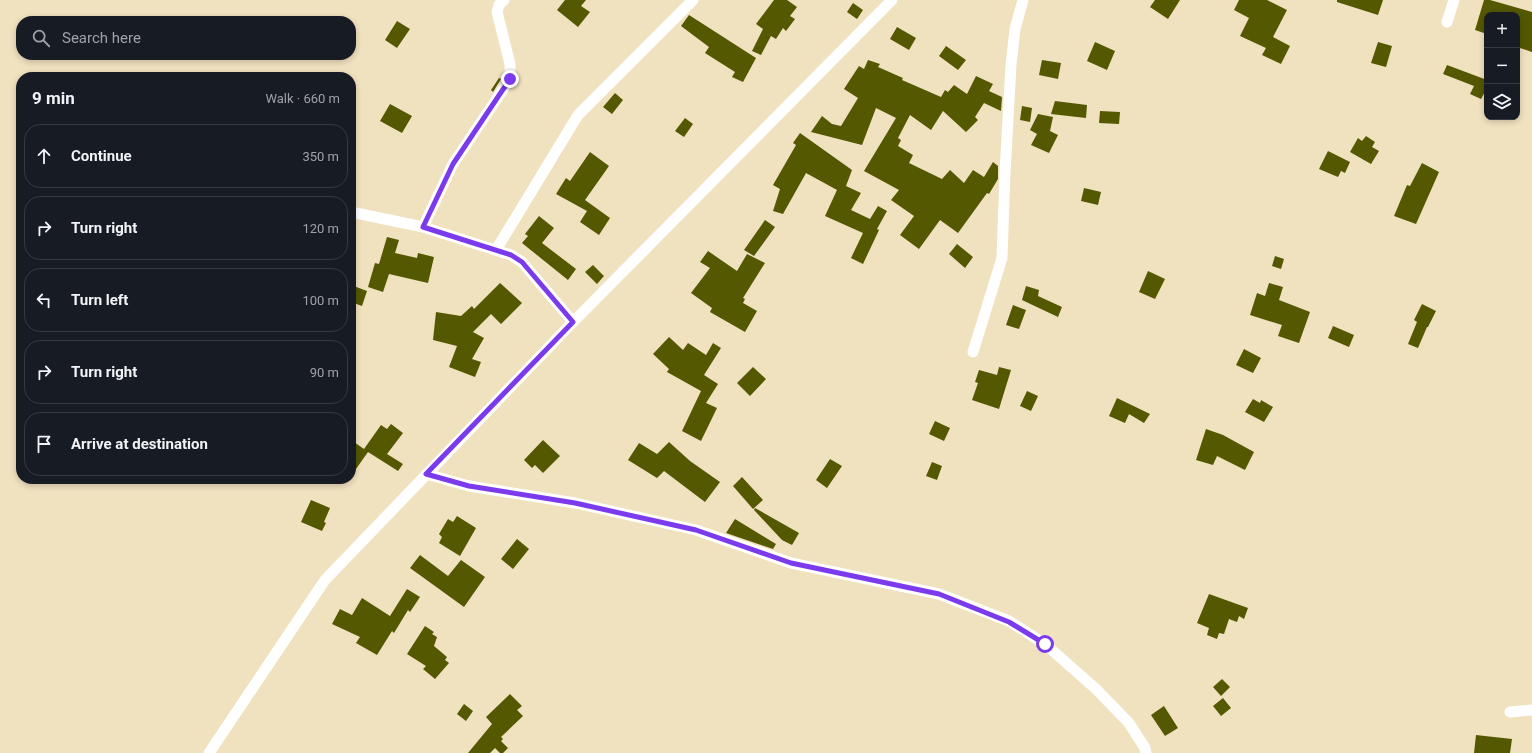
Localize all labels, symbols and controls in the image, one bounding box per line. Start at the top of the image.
map controls [1484,12,1520,120]
button: + [1484,12,1520,48]
search box [16,16,356,60]
icon: search [30,27,52,49]
text: Search here [62,29,141,47]
button: − [1484,48,1520,84]
route end [501,70,519,88]
button: layers [1484,84,1520,120]
text: 9 min [32,88,75,108]
text: Walk · 660 m [265,91,340,106]
icon: ahead [33,145,55,167]
text: Continue [71,147,132,165]
text: 350 m [302,149,339,164]
icon: right [33,217,55,239]
text: Turn right [71,219,137,237]
text: 120 m [302,221,339,236]
icon: left [33,289,55,311]
text: Turn left [71,291,128,309]
text: 100 m [302,293,339,308]
icon: right [33,361,55,383]
text: Turn right [71,363,137,381]
text: 90 m [310,365,339,380]
icon: arrive [33,433,55,455]
text: Arrive at destination [71,435,208,453]
route start [1036,635,1054,653]

